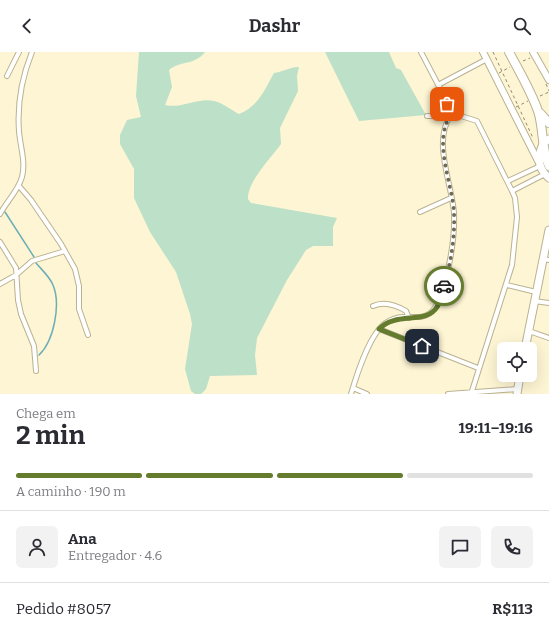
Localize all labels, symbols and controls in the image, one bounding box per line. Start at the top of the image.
icon: back [16,15,38,37]
text: Dashr [249,15,300,37]
icon: search [511,15,533,37]
pin [430,87,464,121]
icon: bag [436,93,458,115]
courier [424,266,464,306]
icon: car [433,275,455,297]
pin [405,329,439,363]
icon: home [411,335,433,357]
map controls [497,342,537,382]
button: locate [497,342,537,382]
text: Chega em [16,406,76,421]
text: 19:11–19:16 [459,419,533,437]
text: 2 min [16,420,85,451]
text: A caminho · 190 m [16,484,126,499]
button: person [16,526,58,568]
button: chat [439,526,481,568]
button: phone [491,526,533,568]
text: Ana [68,530,97,548]
text: Entregador · 4.6 [68,548,162,563]
text: Pedido #8057 [16,600,111,618]
text: R$113 [492,600,533,618]

